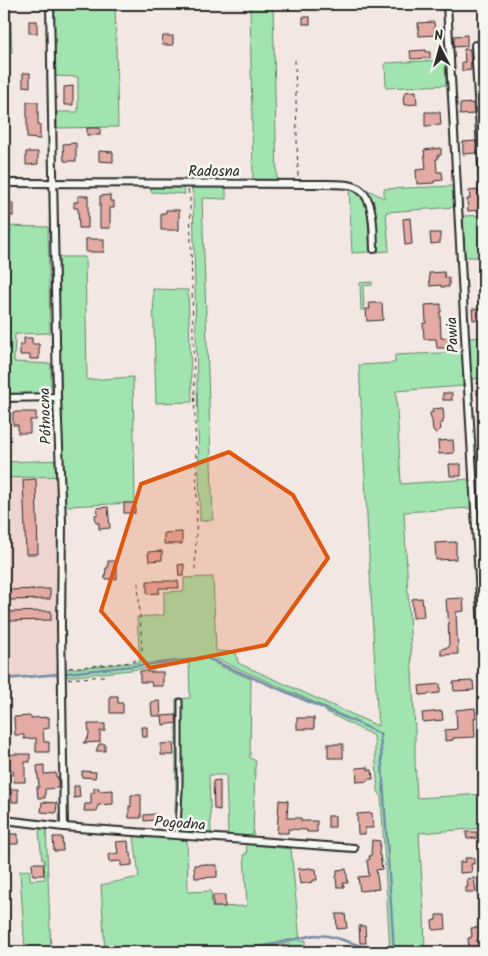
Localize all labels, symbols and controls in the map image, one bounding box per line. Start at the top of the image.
north arrow [416,22,466,72]
text: N [433,25,444,47]
street label: Radosna [188,160,240,184]
street label: Pawia [440,316,466,353]
street label: Północna [33,387,59,445]
street label: Pogodna [153,810,206,838]

